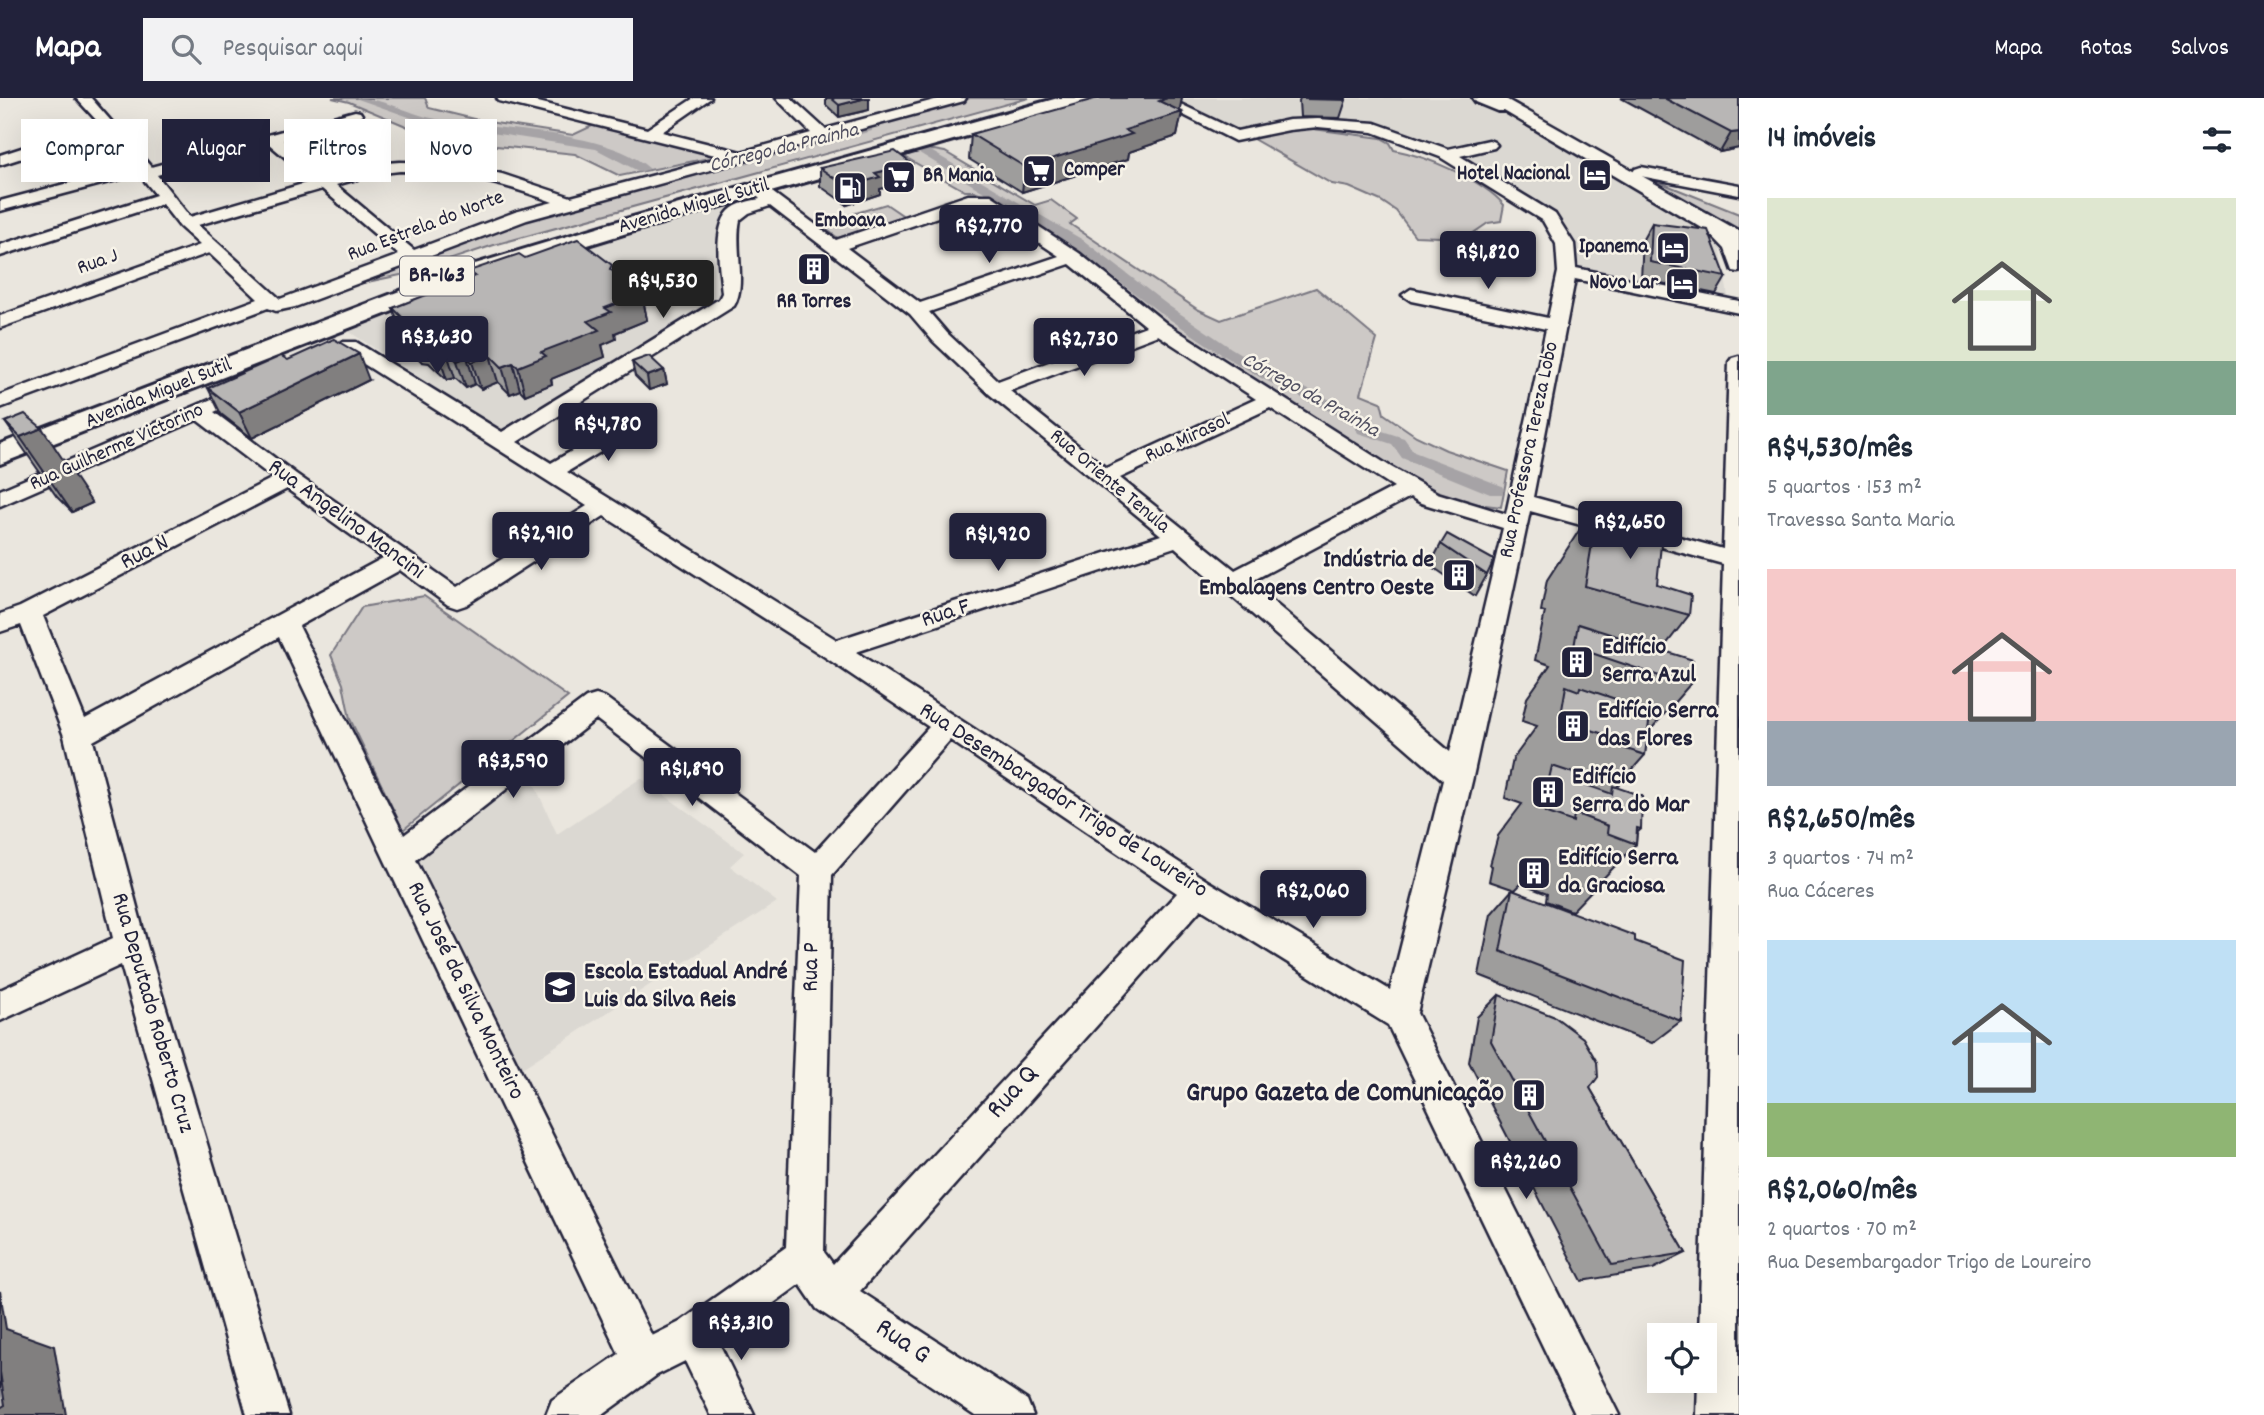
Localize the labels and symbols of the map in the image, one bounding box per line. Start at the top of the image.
water label: Córrego da Prainha [706,116,863,182]
supermarket icon: Comper [1020,152,1058,190]
place label: Comper [1064,156,1126,186]
hotel icon: Hotel Nacional [1576,156,1614,194]
supermarket icon: BR Mania [880,158,918,196]
place label: Hotel Nacional [1457,160,1571,190]
place label: BR Mania [923,162,995,192]
fuel station icon: Emboava [831,169,869,207]
street label: Avenida Miguel Sutil [615,171,773,243]
street label: Rua Estrela do Norte [343,183,509,271]
pin: R$2,770 [924,206,1054,265]
place label: Emboava [815,207,887,237]
hotel icon: Ipanema [1654,229,1692,267]
pin: R$1,820 [1423,232,1553,291]
place label: Ipanema [1579,233,1649,263]
street label: Rua J [73,242,123,284]
building icon: RR Torres [795,250,833,288]
road number: BR-163 [400,256,474,295]
pin: R$4,530 [598,260,728,320]
hotel icon: Novo Lar [1663,265,1701,303]
place label: Novo Lar [1589,269,1659,299]
place label: RR Torres [777,288,852,318]
pin: R$3,630 [372,316,502,376]
pin: R$2,730 [1019,318,1149,378]
street label: Rua Professora Tereza Lobo [1492,339,1568,561]
water label: Córrego da Prainha [1236,346,1385,447]
street label: Avenida Miguel Sutil [81,351,237,437]
street label: Rua Guilherme Victorino [25,396,209,500]
pin: R$4,780 [543,404,673,463]
street label: Rua Mirasol [1140,406,1236,472]
street label: Rua Oriente Tenula [1042,422,1177,542]
street label: Rua Angelino Mancini [260,451,432,589]
pin: R$2,650 [1565,502,1695,561]
pin: R$2,910 [476,512,606,572]
pin: R$1,920 [933,514,1063,573]
street label: Rua N [115,526,175,580]
place label: Indústria de Embalagens Centro Oeste [1199,544,1434,606]
building icon: Indústria de Embalagens Centro Oeste [1440,556,1478,594]
street label: Rua F [917,590,975,638]
place label: Edifício Serra Azul [1602,631,1696,693]
building icon: Edifício Serra Azul [1558,643,1596,681]
street label: Rua Desembargador Trigo de Loureiro [912,695,1214,907]
place label: Edifício Serra das Flores [1598,695,1719,757]
building icon: Edifício Serra das Flores [1554,707,1592,745]
pin: R$3,590 [448,740,578,800]
pin: R$1,890 [627,748,757,808]
place label: Edifício Serra do Mar [1572,761,1690,823]
building icon: Edifício Serra do Mar [1529,773,1567,811]
place label: Edifício Serra da Graciosa [1558,842,1679,904]
building icon: Edifício Serra da Graciosa [1515,854,1553,892]
pin: R$2,060 [1248,870,1378,930]
street label: Rua José da Silva Monteiro [397,876,533,1106]
street label: Rua Deputado Roberto Cruz [101,889,203,1137]
street label: Rua P [795,942,829,992]
place label: Escola Estadual André Luis da Silva Reis [584,956,788,1018]
school or university icon: Escola Estadual André Luis da Silva Reis [541,968,579,1006]
street label: Rua Q [979,1057,1049,1129]
place label: Grupo Gazeta de Comunicação [1186,1075,1504,1115]
building icon: Grupo Gazeta de Comunicação [1510,1076,1548,1114]
pin: R$2,260 [1461,1142,1591,1201]
pin: R$3,310 [676,1302,806,1362]
street label: Rua G [866,1310,938,1376]

